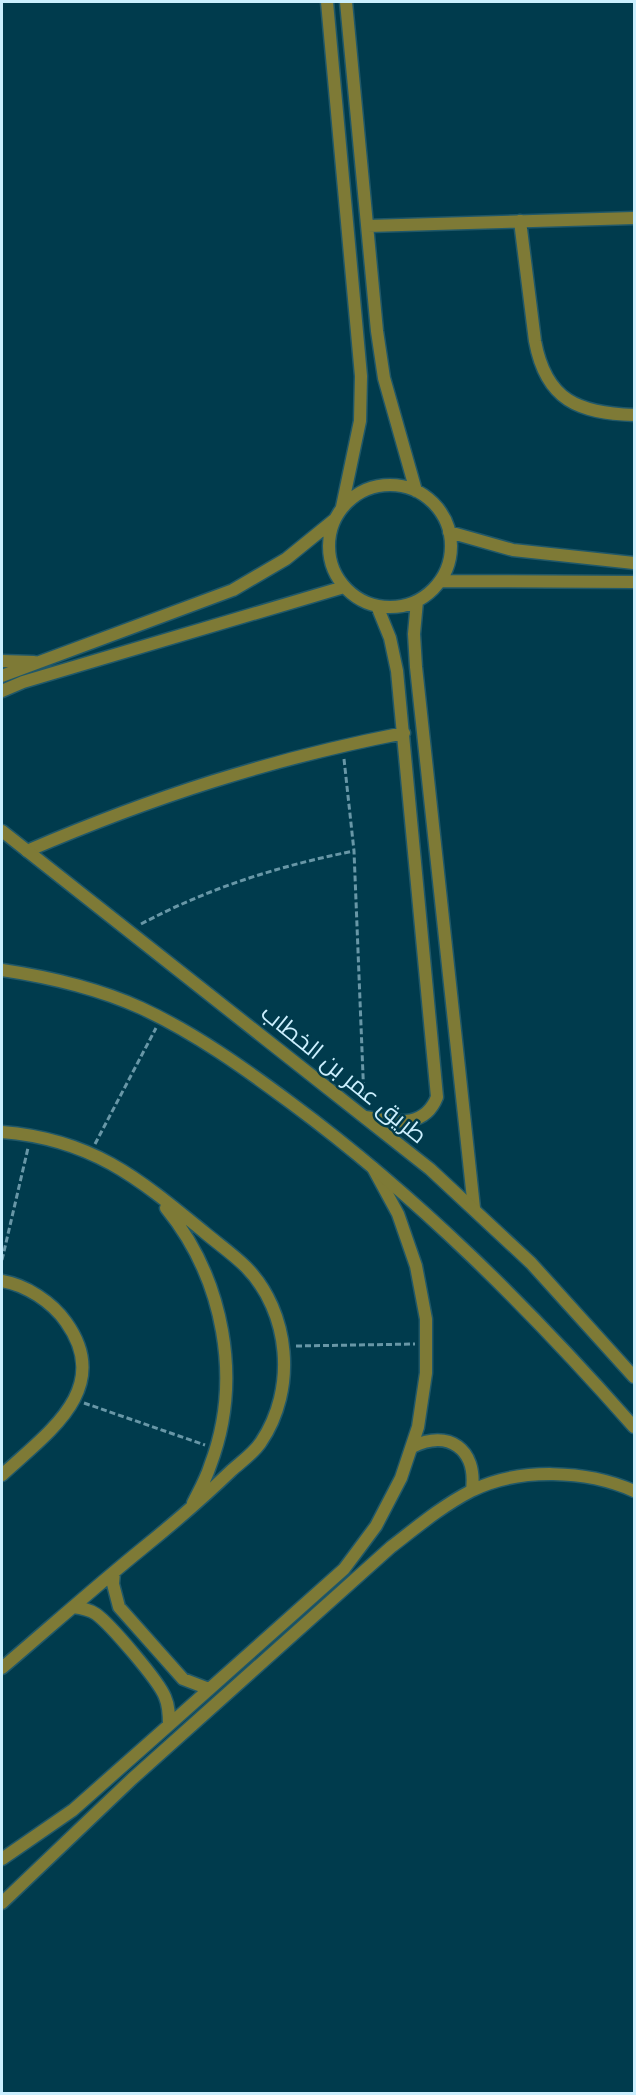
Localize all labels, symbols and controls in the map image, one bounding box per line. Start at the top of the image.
street label: طريق عمر بن الخطاب [252,996,434,1153]

